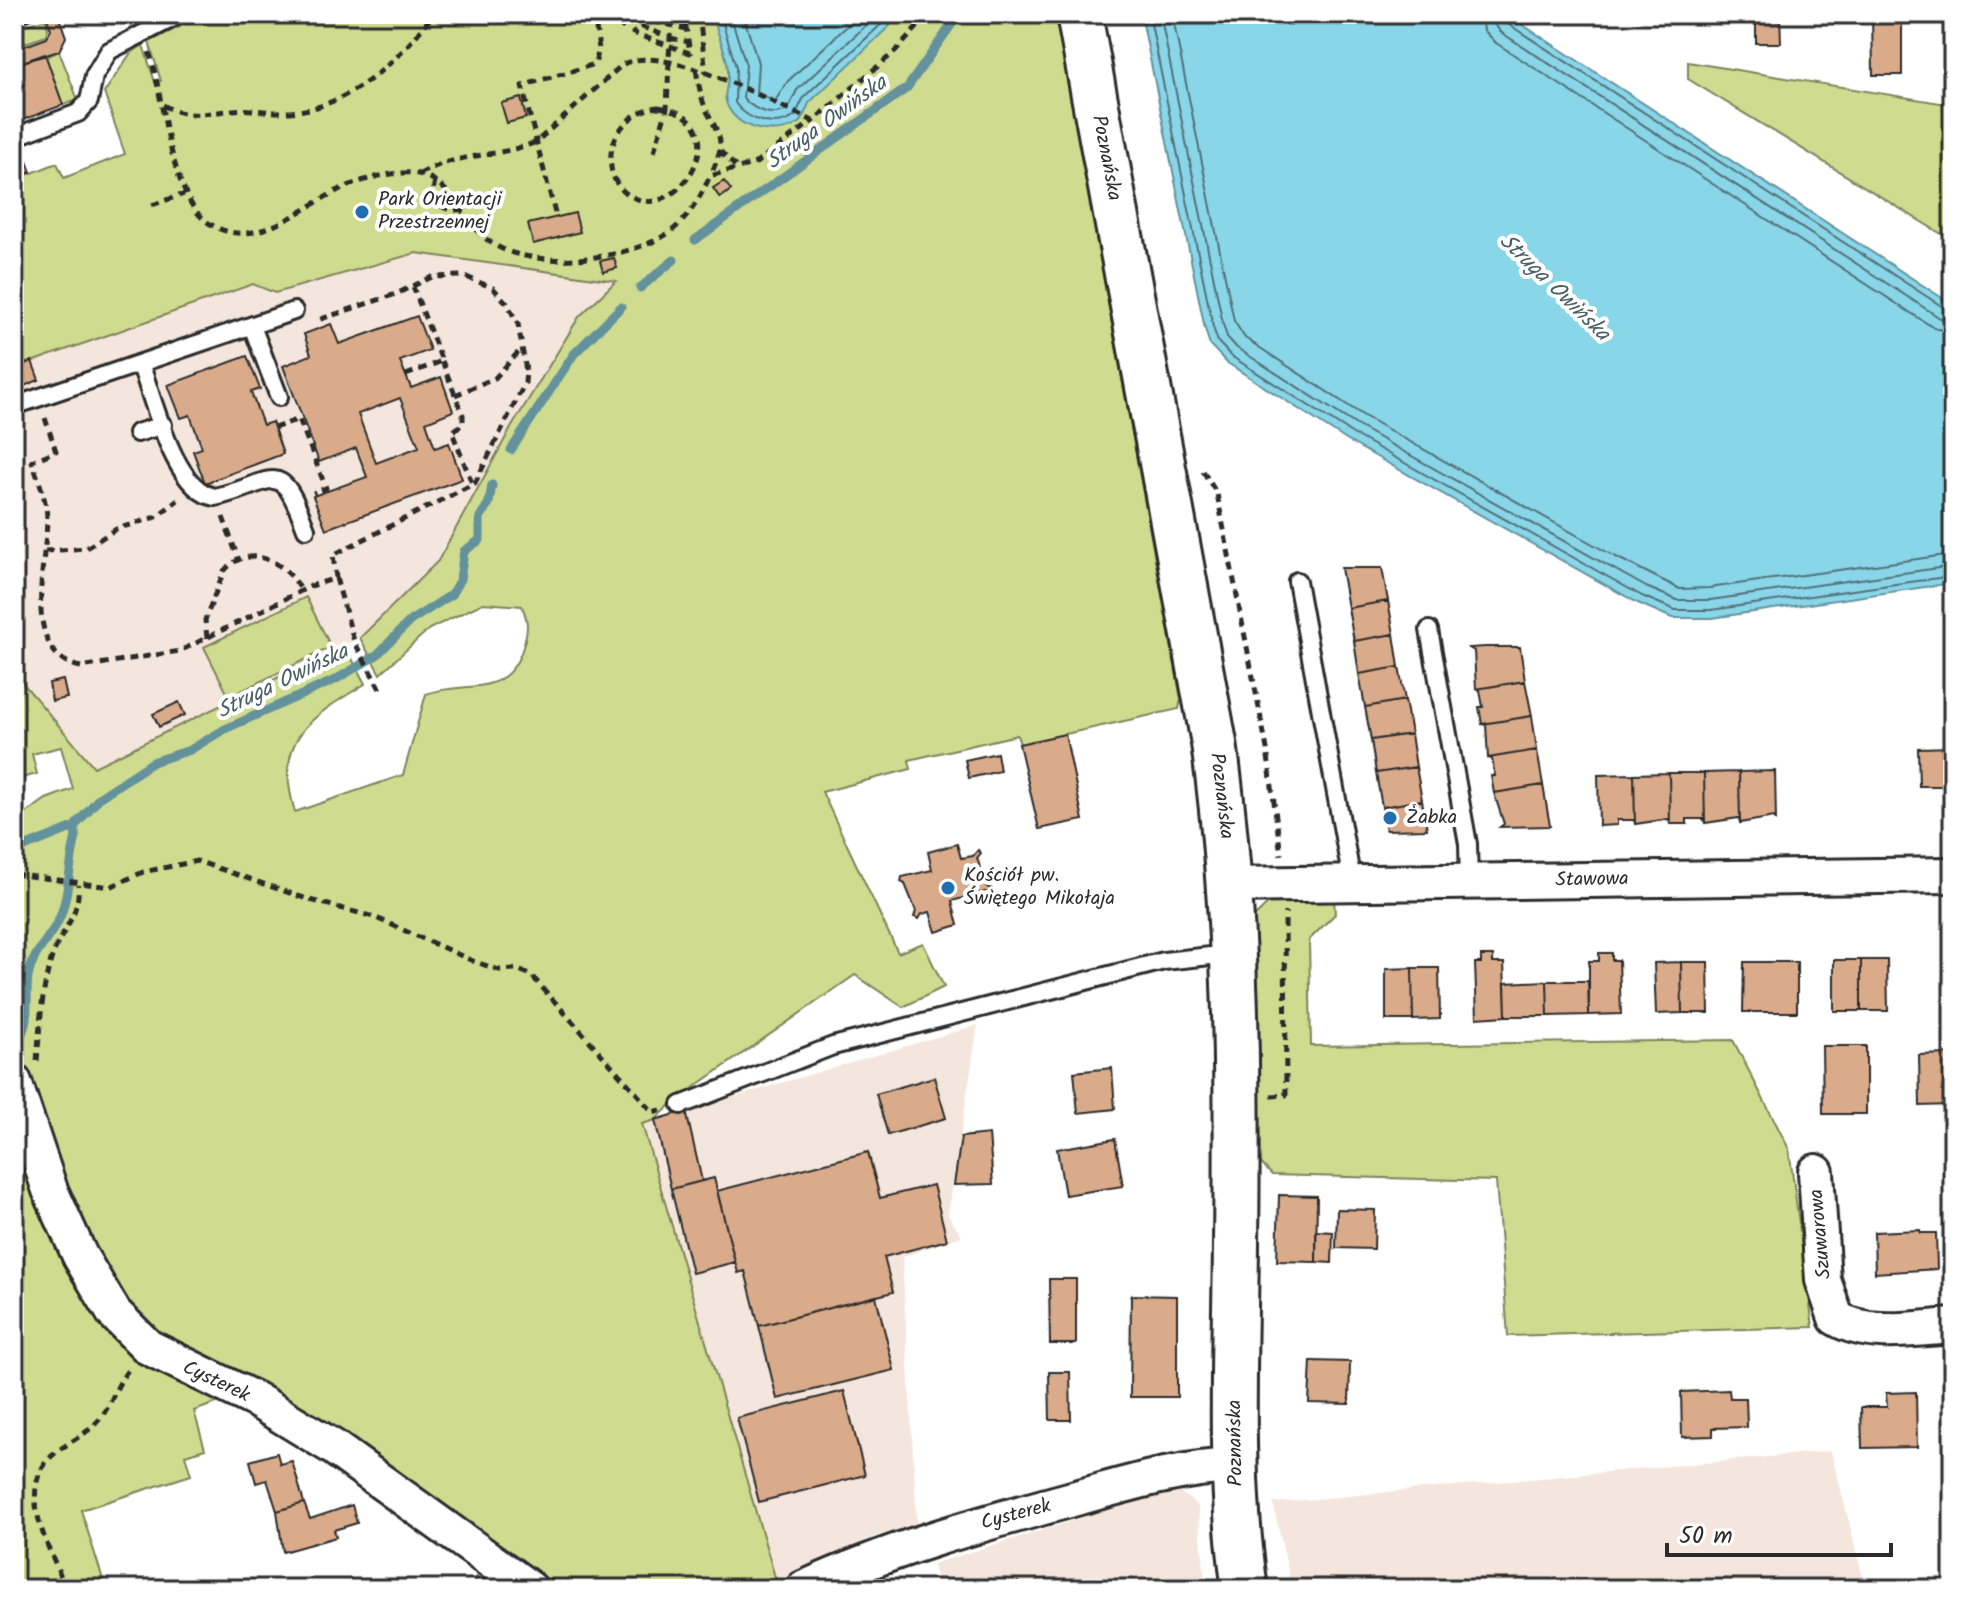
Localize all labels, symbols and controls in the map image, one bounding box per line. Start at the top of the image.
water label: Struga Owińska [759,66,896,179]
street label: Poznańska [1082,112,1130,204]
place label: Park Orientacji Przestrzennej [378,184,503,239]
marker: Park Orientacji Przestrzennej [353,203,371,221]
water label: Struga Owińska [1490,226,1619,351]
water label: Struga Owińska [211,634,356,729]
street label: Poznańska [1200,751,1242,841]
place label: Żabka [1406,802,1457,834]
marker: Żabka [1381,809,1399,827]
place label: Kościół pw. Świętego Mikołaja [964,860,1115,915]
street label: Stawowa [1555,863,1629,897]
marker: Kościół pw. Świętego Mikołaja [939,879,957,897]
street label: Szuwarowa [1801,1188,1841,1280]
street label: Cysterek [177,1352,256,1412]
street label: Poznańska [1219,1399,1253,1487]
street label: Cysterek [977,1490,1055,1540]
scale bar [1667,1507,1891,1557]
text: 50 m [1679,1517,1733,1556]

